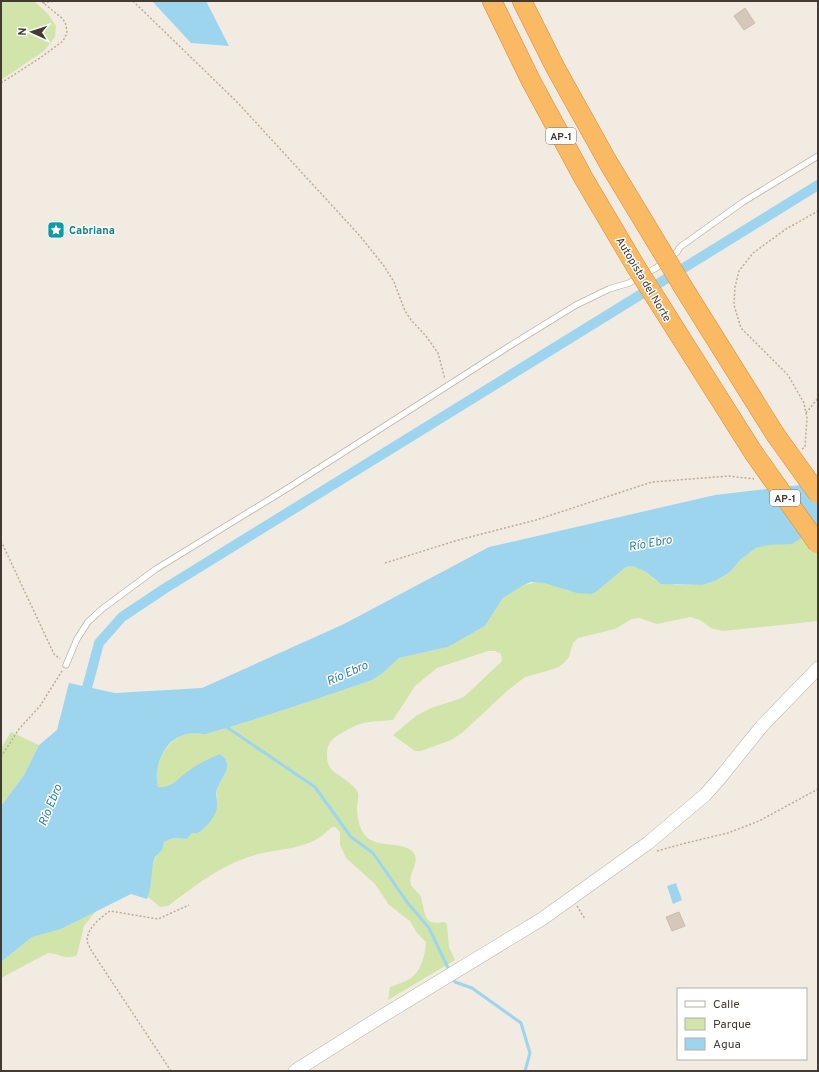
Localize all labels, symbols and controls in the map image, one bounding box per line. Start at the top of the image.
north arrow [12,12,52,52]
text: N [16,27,30,36]
road number: AP-1 [546,128,576,144]
place icon: Cabriana [46,220,66,240]
place label: Cabriana [69,224,115,238]
street label: Autopista del Norte [612,235,674,324]
road number: AP-1 [770,490,800,506]
water label: Río Ebro [627,532,674,556]
water label: Río Ebro [324,657,371,690]
water label: Río Ebro [35,782,67,829]
legend [677,988,807,1060]
text: Calle [713,997,740,1013]
text: Parque [713,1017,751,1033]
text: Agua [713,1037,741,1053]

